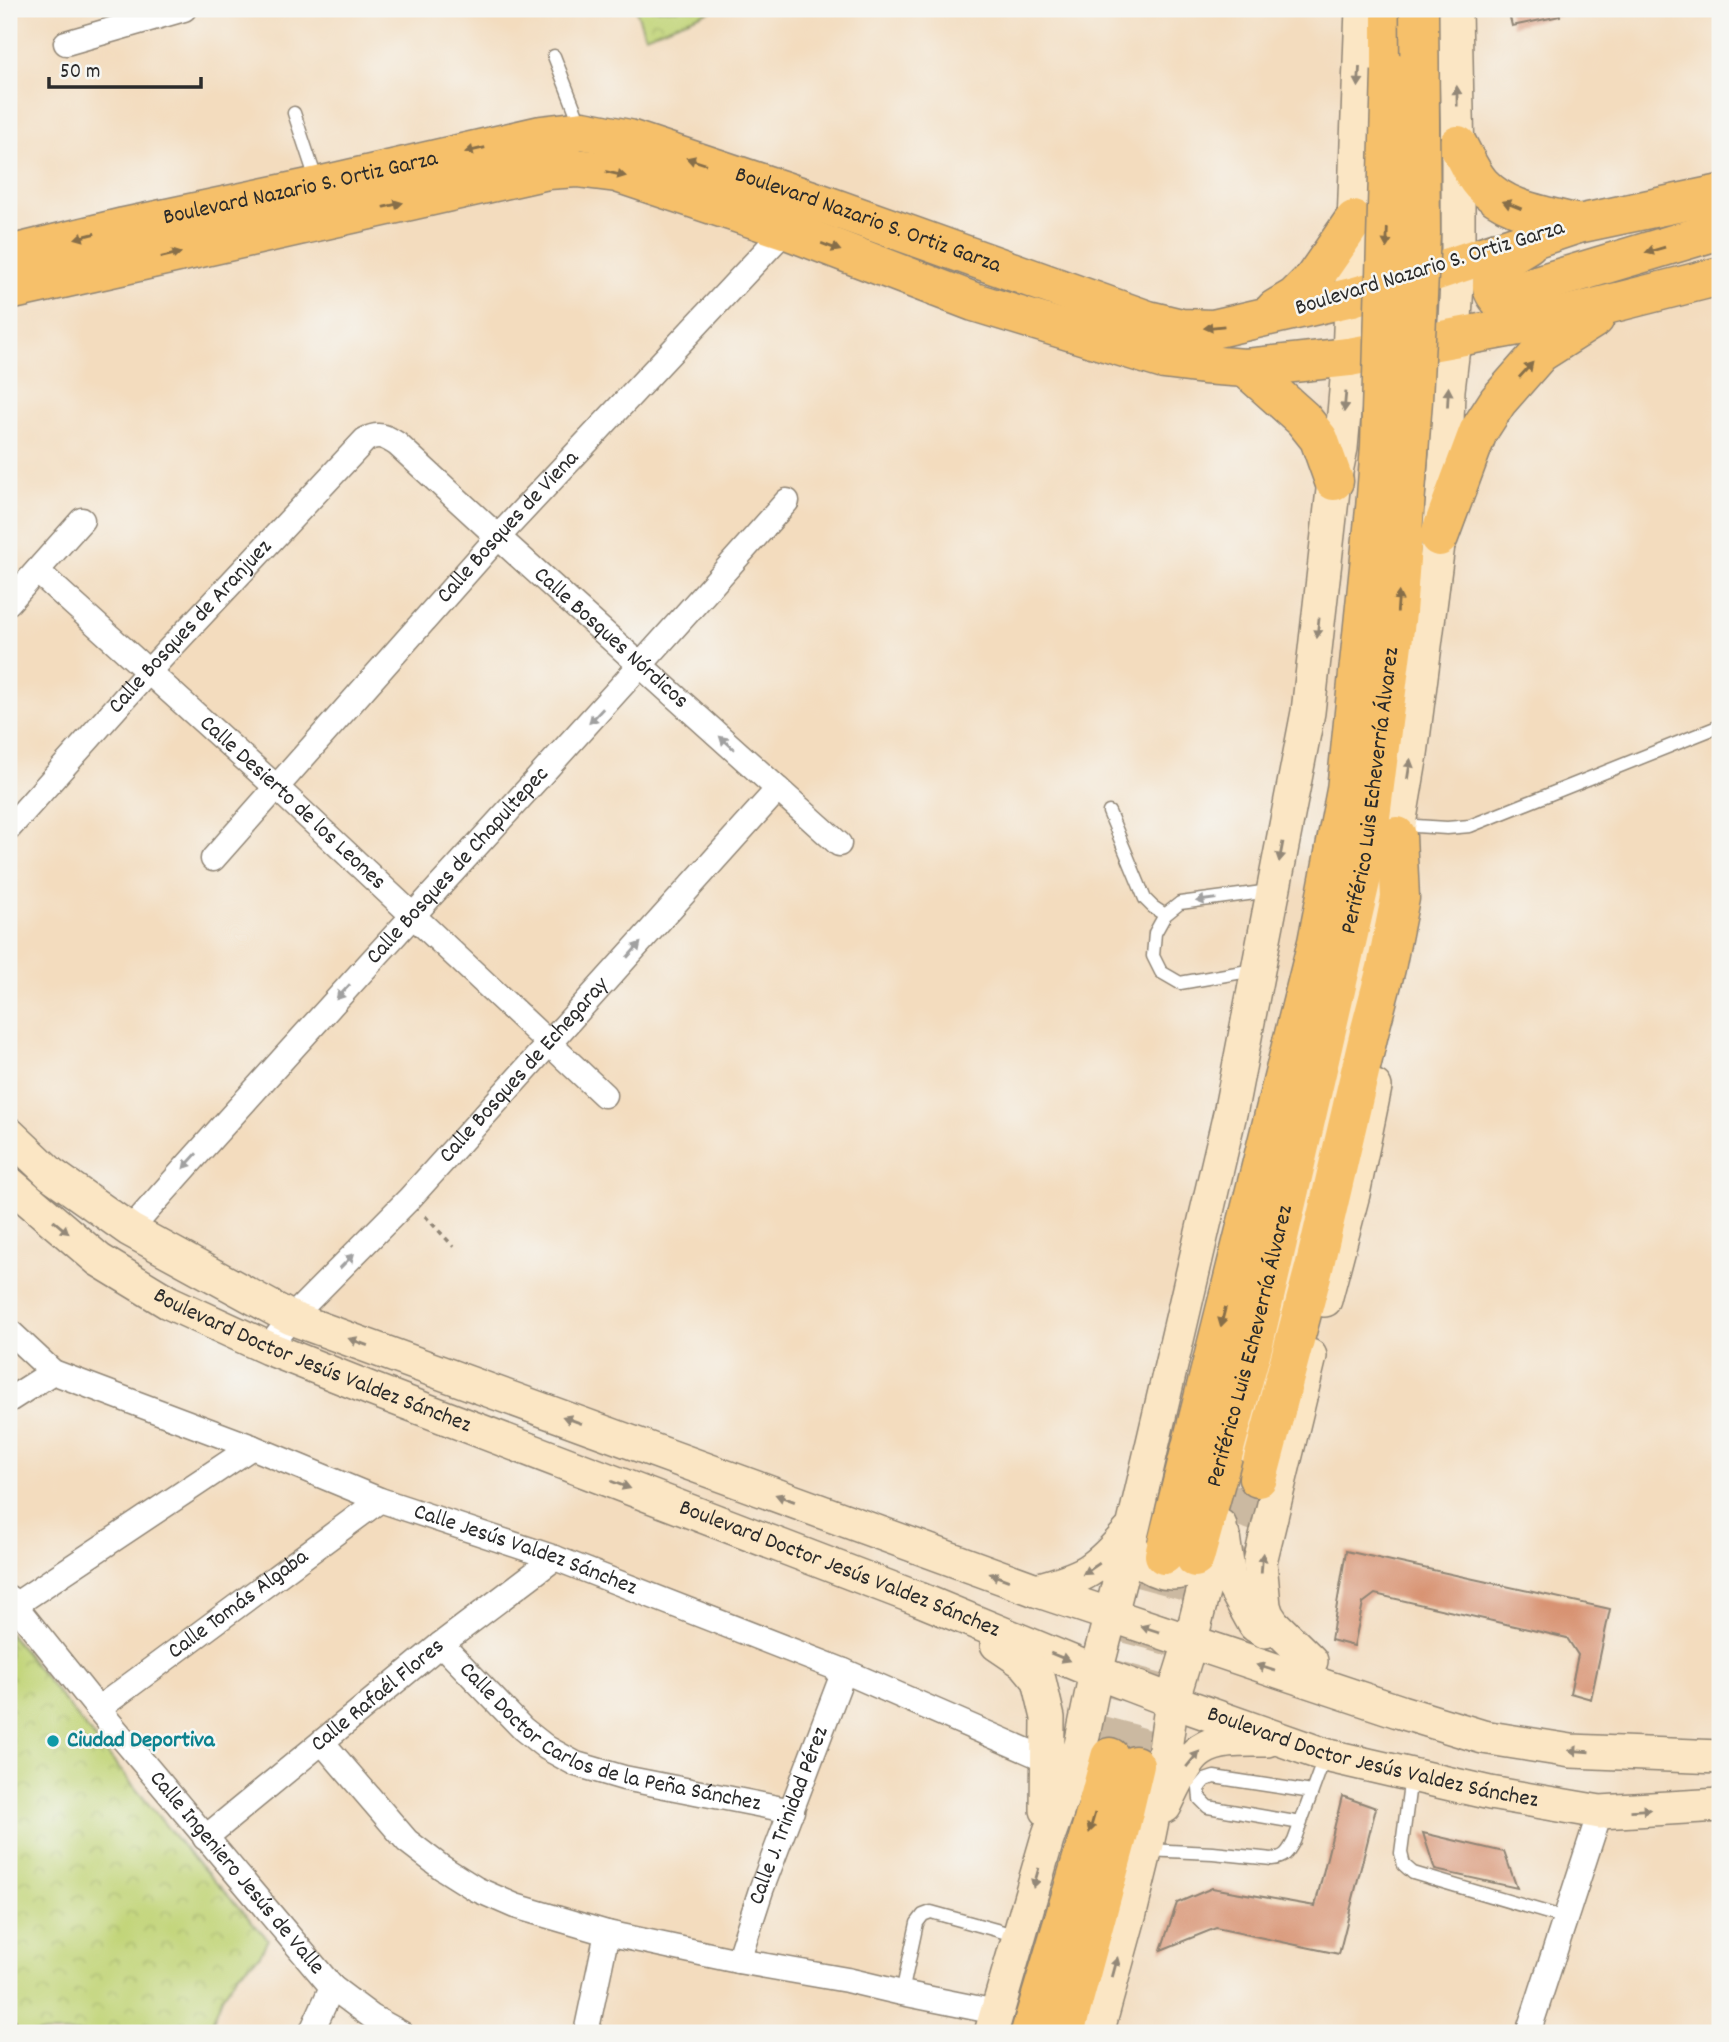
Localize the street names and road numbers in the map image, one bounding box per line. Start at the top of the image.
street label: Boulevard Nazario S. Ortiz Garza [160,142,442,235]
street label: Boulevard Nazario S. Ortiz Garza [730,159,1007,283]
street label: Boulevard Nazario S. Ortiz Garza [1291,212,1570,326]
street label: Calle Bosques de Viena [429,442,588,611]
street label: Calle Bosques de Aranjuez [101,532,281,722]
street label: Calle Bosques Nórdicos [526,560,696,717]
street label: Periférico Luis Echeverría Álvarez [1333,645,1409,938]
street label: Calle Desierto de los Leones [191,708,393,898]
street label: Calle Bosques de Chapultepec [359,759,557,973]
street label: Calle Bosques de Echegaray [432,970,618,1171]
street label: Periférico Luis Echeverría Álvarez [1199,1202,1302,1491]
street label: Boulevard Doctor Jesús Valdez Sánchez [146,1280,476,1442]
street label: Boulevard Doctor Jesús Valdez Sánchez [674,1492,1005,1647]
street label: Calle Jesús Valdez Sánchez [409,1496,642,1605]
street label: Calle Tomás Algaba [161,1541,317,1668]
street label: Calle Rafaél Flores [304,1631,452,1761]
street label: Calle Doctor Carlos de la Peña Sánchez [451,1655,764,1821]
street label: Boulevard Doctor Jesús Valdez Sánchez [1203,1698,1541,1818]
street label: Calle J. Trinidad Pérez [741,1722,838,1909]
street label: Calle Ingeniero Jesús de Valle [141,1764,332,1983]

